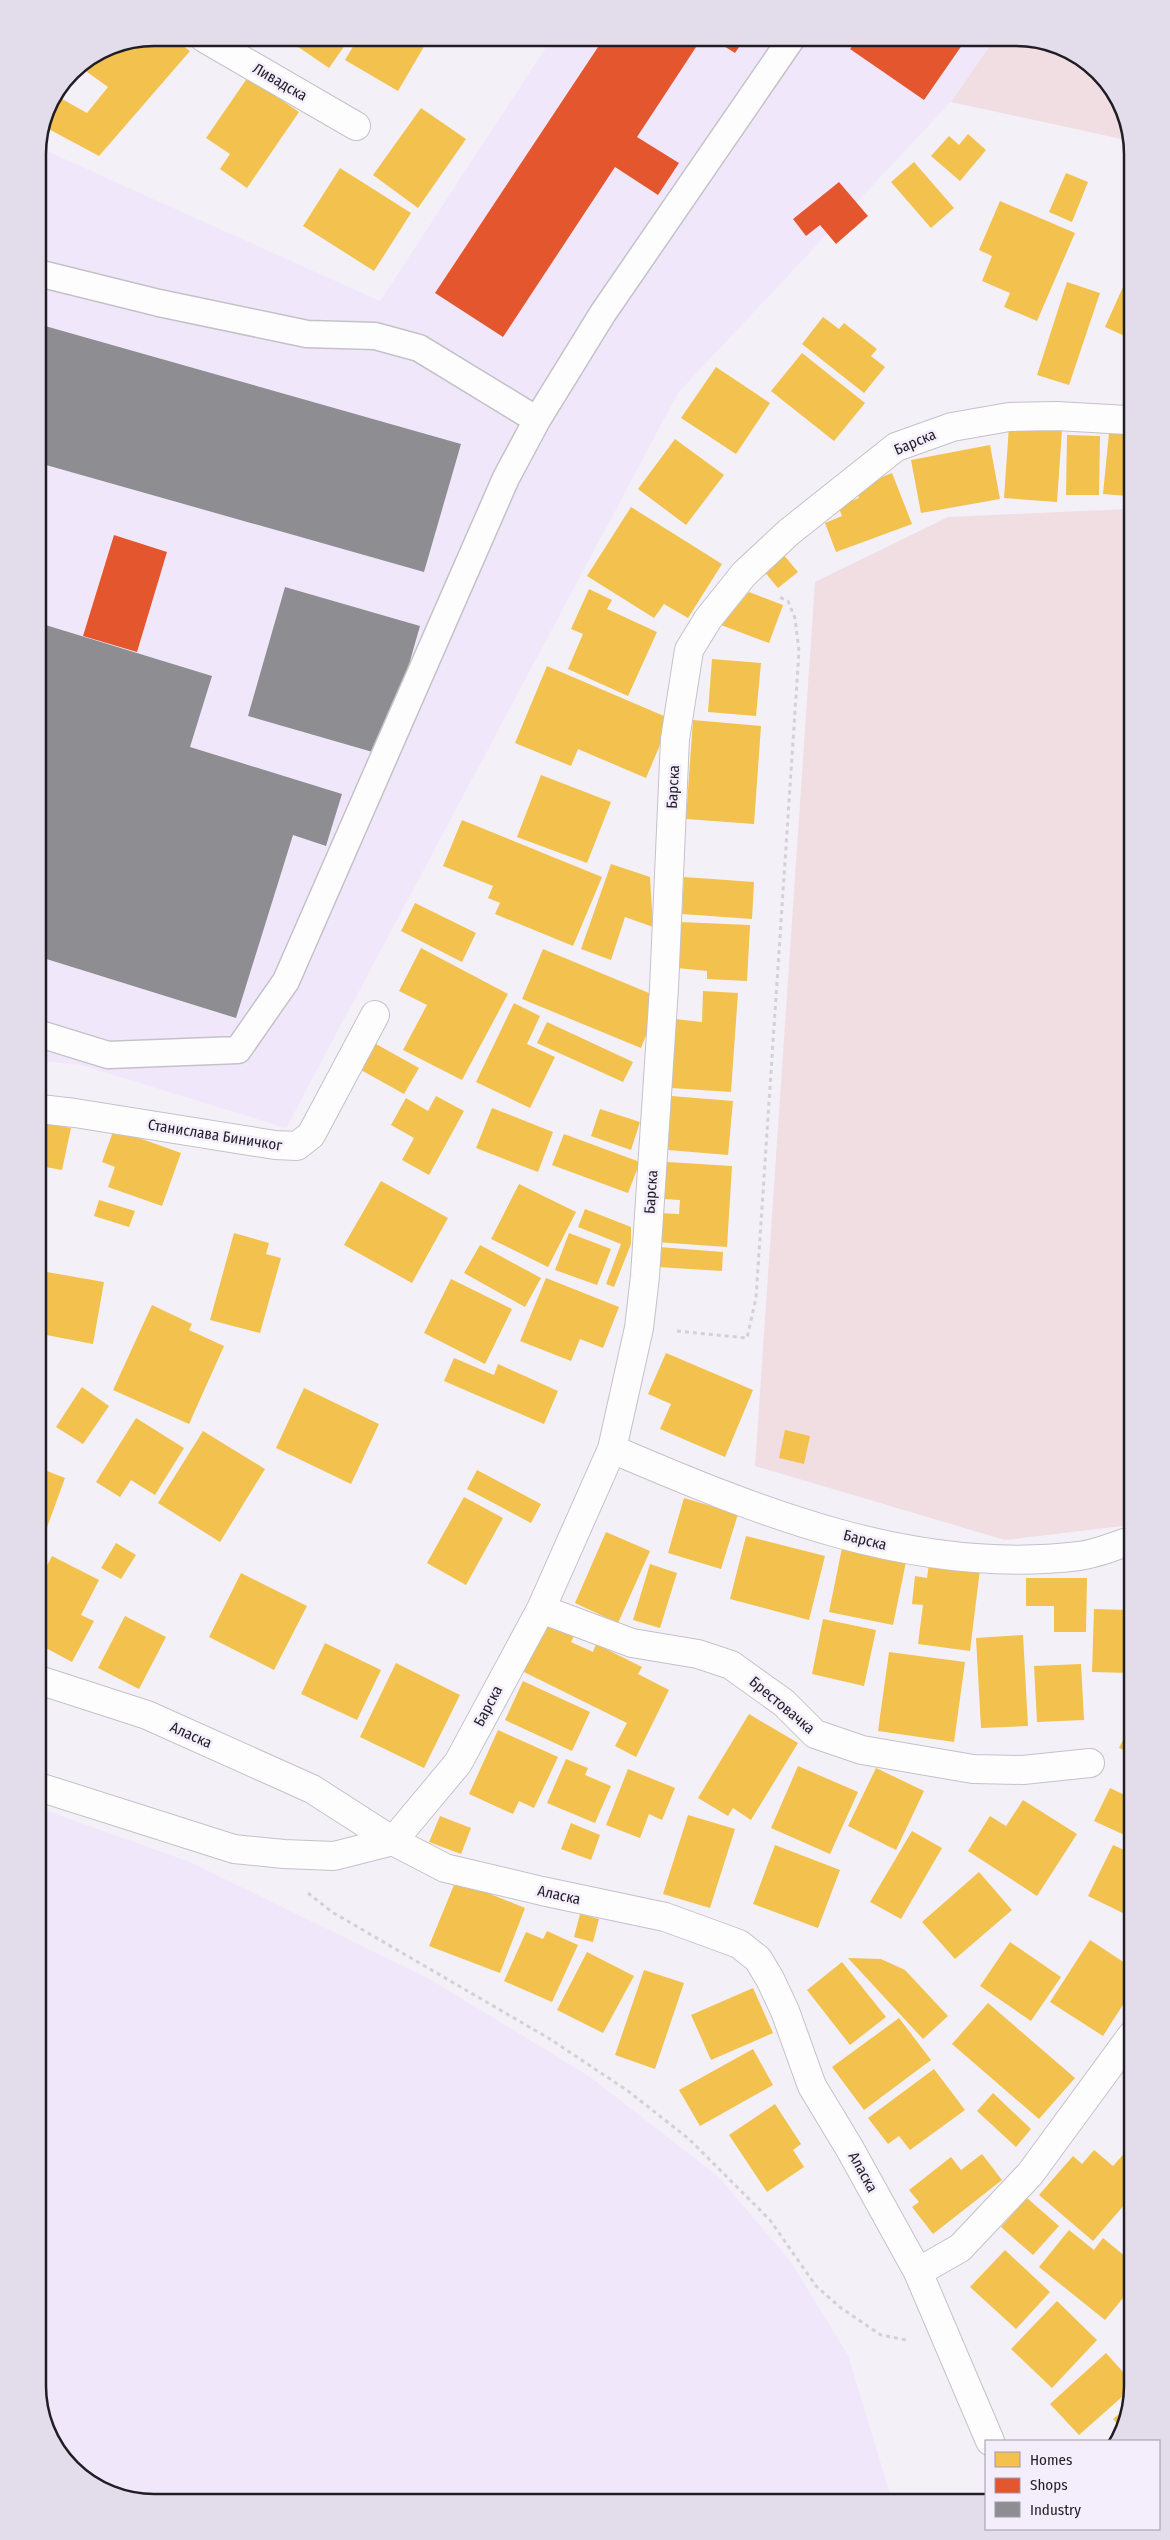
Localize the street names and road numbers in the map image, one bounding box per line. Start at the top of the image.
street label: Ливадска [250,59,310,105]
street label: Барска [891,425,939,459]
street label: Барска [663,765,683,809]
street label: Станислава Биничког [147,1116,284,1155]
street label: Барска [640,1170,662,1214]
street label: Барска [842,1526,888,1554]
street label: Брестовачка [746,1673,818,1737]
street label: Барска [470,1682,506,1730]
street label: Аласка [167,1718,215,1752]
street label: Аласка [536,1882,582,1908]
street label: Аласка [845,2149,881,2195]

